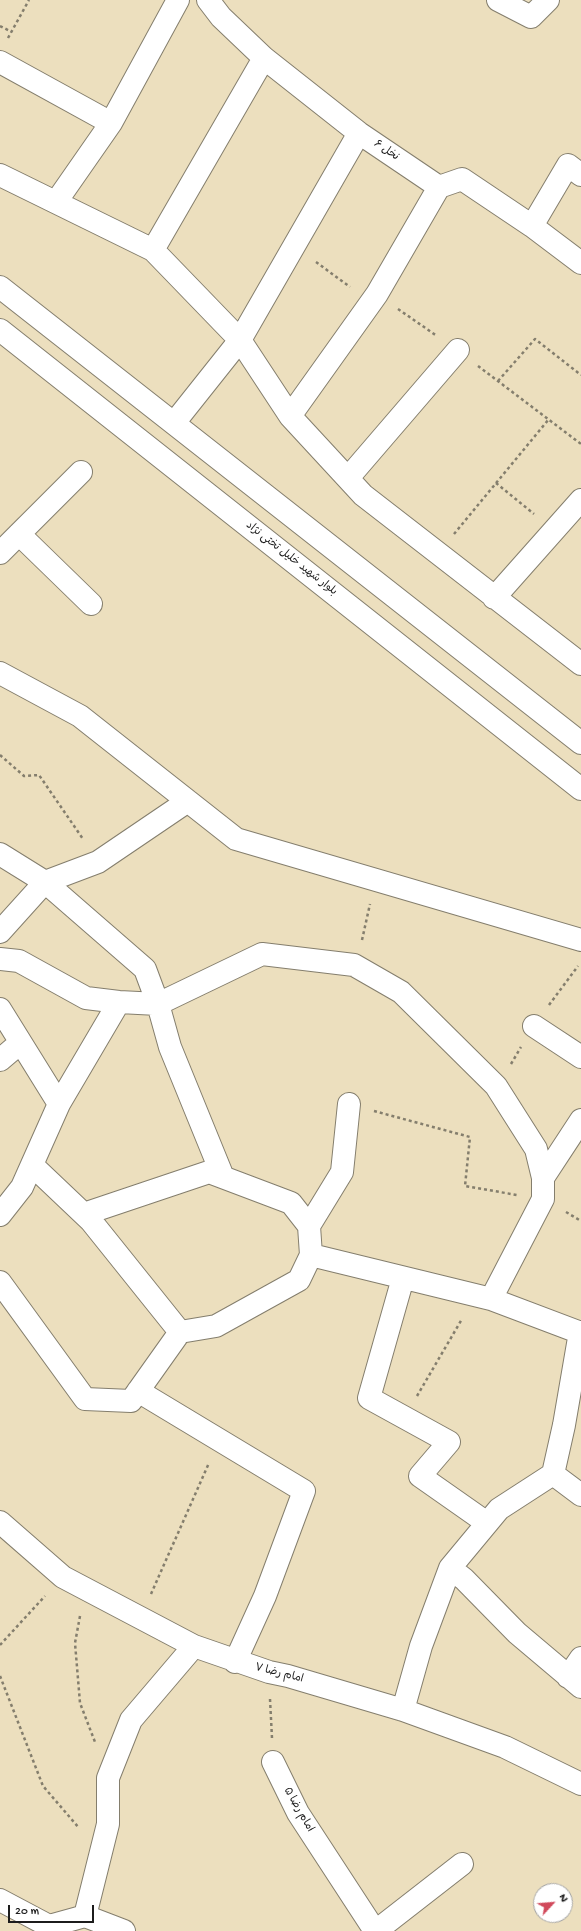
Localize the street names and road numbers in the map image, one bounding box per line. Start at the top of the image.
street label: نخل ۶ [371,138,401,164]
street label: بلوار شهید خلیل تختی نژاد [243,519,339,599]
street label: امام رضا ۷ [253,1662,305,1686]
street label: امام رضا ۵ [280,1785,316,1835]

